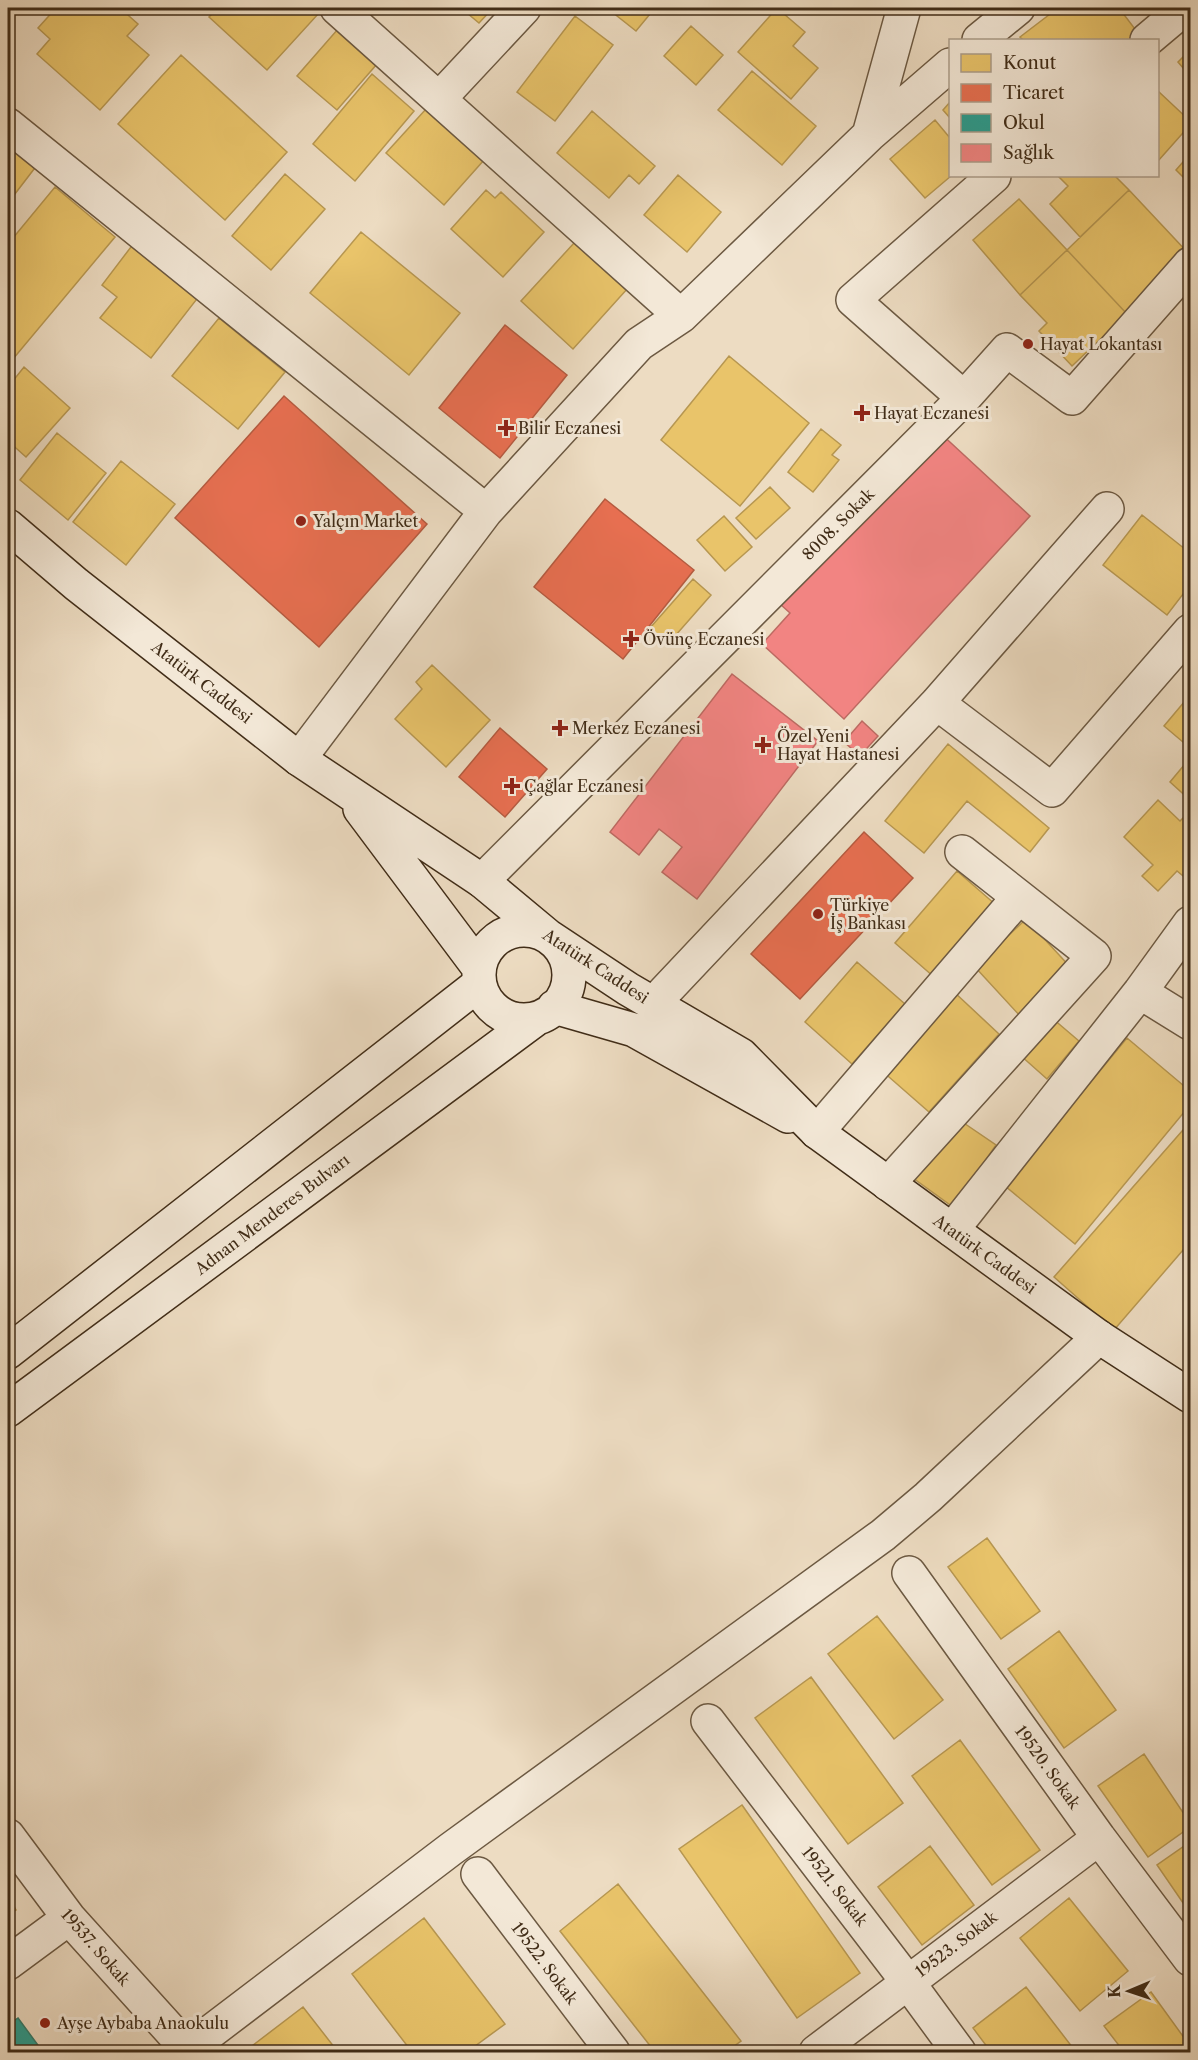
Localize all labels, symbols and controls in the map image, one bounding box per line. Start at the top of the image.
legend [949,39,1159,177]
text: Konut [1003,52,1057,74]
text: Ticaret [1003,82,1065,104]
text: Okul [1003,112,1045,134]
text: Sağlık [1003,142,1055,164]
place label: Hayat Lokantası [1040,334,1162,354]
marker: Hayat Lokantası [1021,337,1035,351]
place label: Hayat Eczanesi [874,403,990,423]
marker: Hayat Eczanesi [855,406,869,420]
place label: Bilir Eczanesi [518,418,621,438]
marker: Bilir Eczanesi [499,421,513,435]
street label: 8008. Sokak [798,483,879,564]
place label: Yalçın Market [312,511,418,531]
marker: Yalçın Market [294,514,308,528]
place label: Övünç Eczanesi [643,629,764,649]
marker: Övünç Eczanesi [624,632,638,646]
street label: Atatürk Caddesi [147,636,256,728]
place label: Merkez Eczanesi [572,718,701,738]
marker: Merkez Eczanesi [553,721,567,735]
place label: Özel Yeni Hayat Hastanesi [777,726,899,764]
marker: Özel Yeni Hayat Hastanesi [754,736,772,754]
place label: Çağlar Eczanesi [524,776,644,796]
marker: Çağlar Eczanesi [505,779,519,793]
place label: Türkiye İş Bankası [830,895,906,933]
marker: Türkiye İş Bankası [811,907,825,921]
street label: Atatürk Caddesi [539,924,653,1008]
street label: Adnan Menderes Bulvarı [190,1149,353,1279]
street label: Atatürk Caddesi [929,1209,1040,1298]
street label: 19520. Sokak [1011,1721,1085,1813]
street label: 19521. Sokak [798,1842,873,1930]
street label: 19537. Sokak [57,1905,135,1990]
street label: 19523. Sokak [911,1906,1001,1981]
street label: 19522. Sokak [508,1918,583,2009]
north arrow [1099,1961,1159,2021]
text: K [1104,1984,1124,1998]
place label: Ayşe Aybaba Anaokulu [56,2013,229,2033]
marker: Ayşe Aybaba Anaokulu [38,2016,52,2030]

